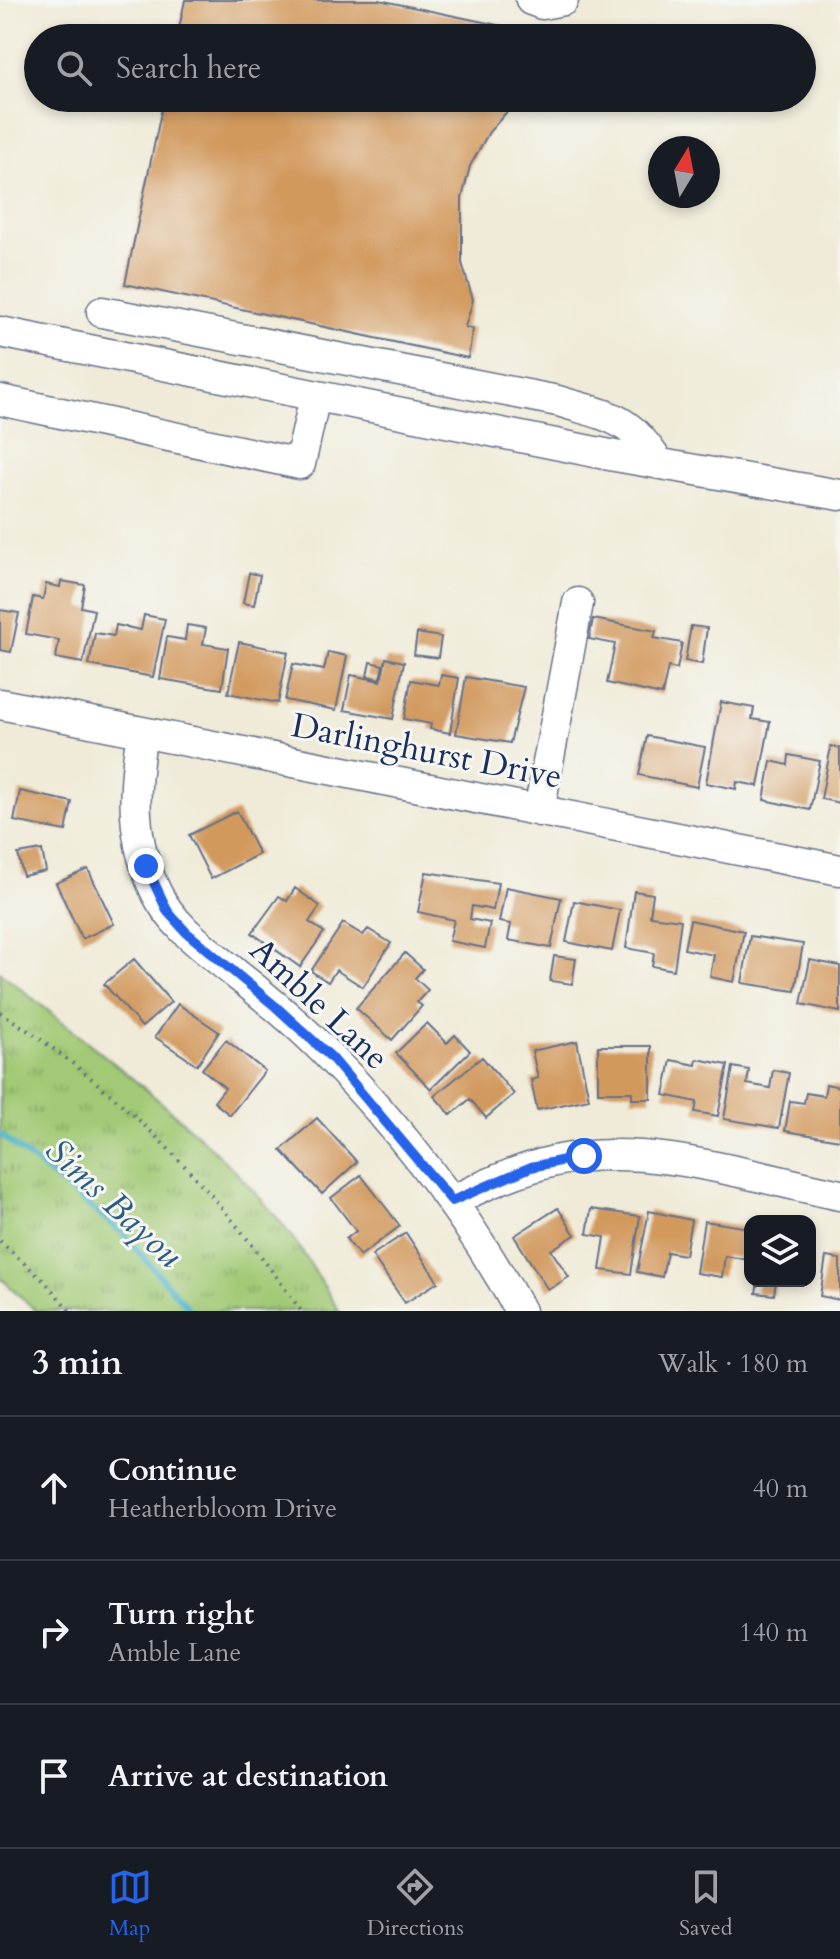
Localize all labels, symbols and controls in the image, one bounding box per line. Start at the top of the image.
search box [24,24,816,112]
icon: search [52,46,96,90]
text: Search here [116,48,261,89]
north arrow [648,136,720,208]
street label: Darlinghurst Drive [288,702,566,800]
route end [128,848,164,884]
street label: Amble Lane [240,927,399,1080]
water label: Sims Bayou [35,1127,193,1279]
route start [566,1138,602,1174]
map controls [744,1215,816,1287]
button: layers [744,1215,816,1287]
text: 3 min [32,1340,123,1386]
text: Walk · 180 m [658,1346,808,1381]
text: Continue [108,1450,237,1491]
icon: ahead [32,1466,76,1510]
text: 40 m [752,1471,808,1506]
text: Heatherbloom Drive [108,1491,337,1526]
text: Turn right [108,1594,254,1635]
icon: right [32,1610,76,1654]
text: 140 m [739,1615,808,1650]
text: Amble Lane [108,1635,241,1670]
icon: arrive [32,1754,76,1798]
text: Arrive at destination [108,1756,388,1797]
tab: Map [108,1865,152,1943]
tab: Directions [367,1865,464,1943]
tab: Saved [679,1865,732,1943]

